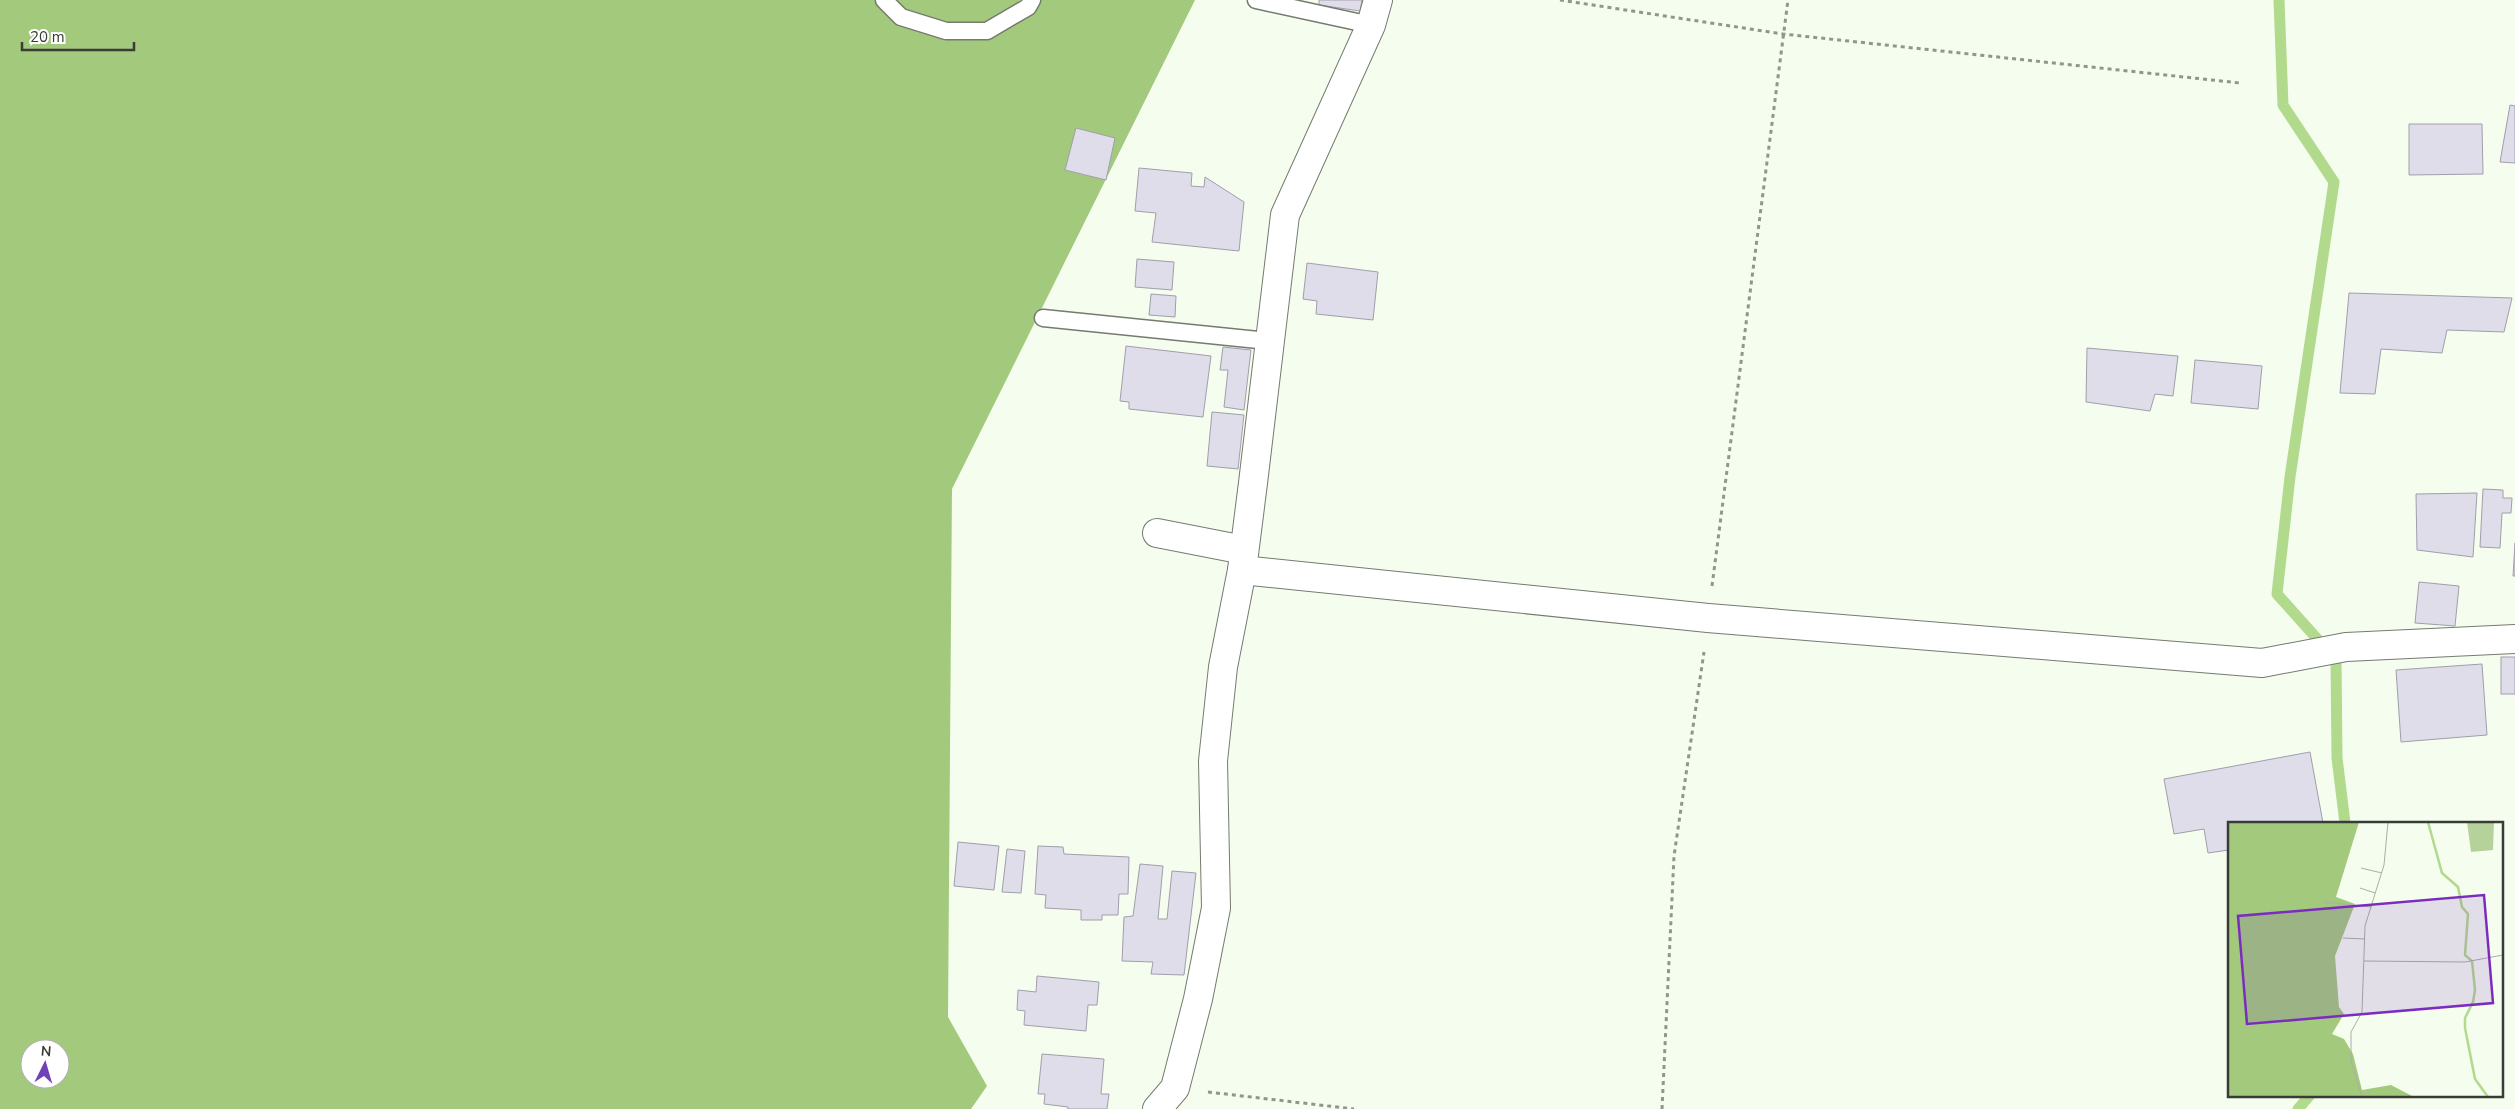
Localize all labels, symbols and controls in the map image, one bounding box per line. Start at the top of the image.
scale bar [22,20,135,52]
text: 20 m [30,27,65,47]
inset map [2228,822,2502,1096]
north arrow [20,1039,70,1089]
text: N [40,1042,52,1061]

